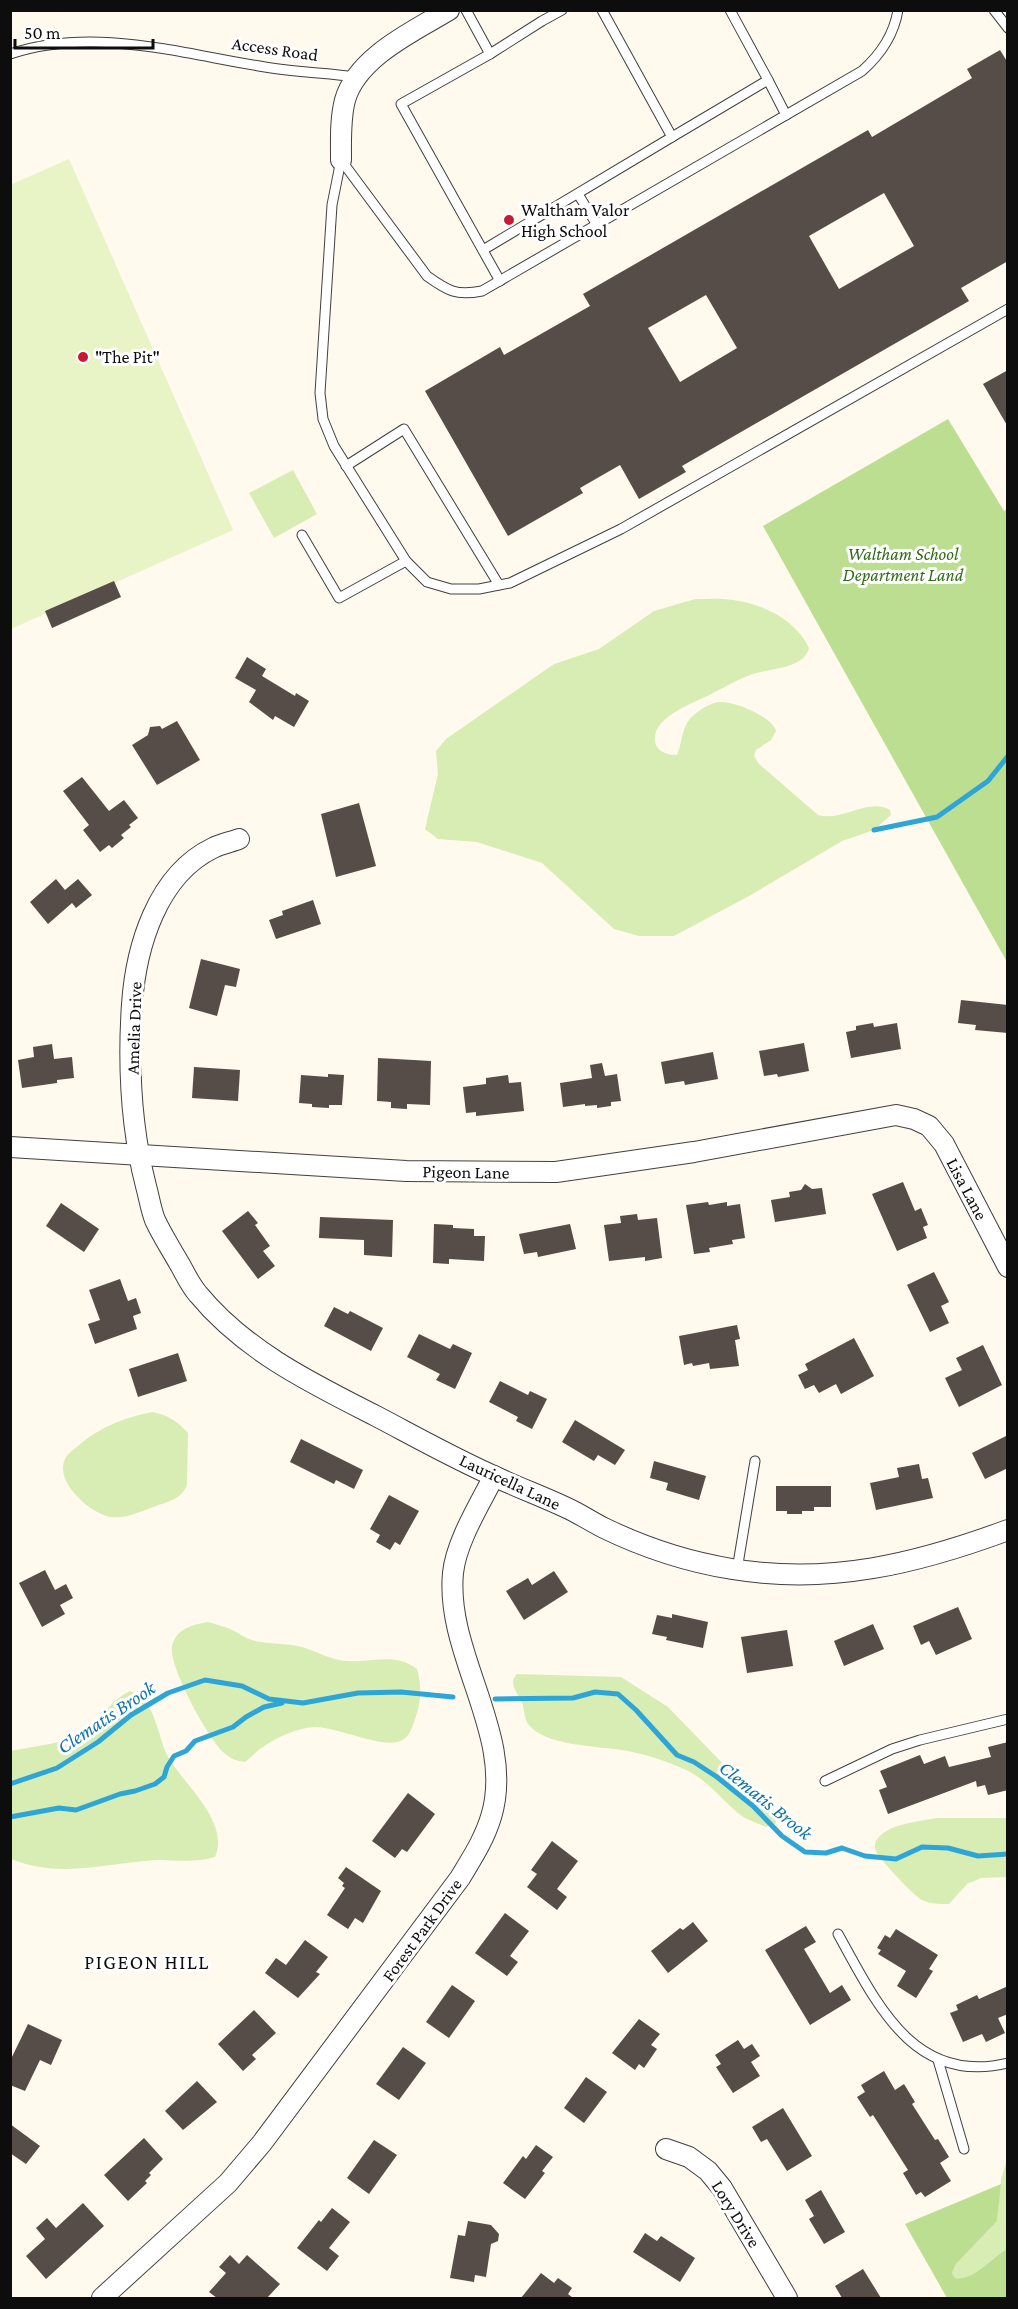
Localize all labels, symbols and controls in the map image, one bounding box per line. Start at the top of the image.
scale bar [15,12,153,50]
text: 50 m [24,23,61,43]
street label: Access Road [231,33,320,65]
place label: Waltham Valor High School [521,200,630,241]
marker: Waltham Valor High School [502,213,516,227]
place label: "The Pit" [95,347,160,367]
marker: "The Pit" [76,350,90,364]
park label: Waltham School Department Land [843,544,964,585]
street label: Amelia Drive [122,981,146,1075]
street label: Lisa Lane [942,1155,992,1224]
street label: Pigeon Lane [422,1161,510,1183]
street label: Lauricella Lane [456,1450,564,1514]
water label: Clematis Brook [53,1676,160,1758]
water label: Clematis Brook [715,1756,818,1845]
street label: Forest Park Drive [378,1875,466,1985]
district label: PIGEON HILL [84,1951,210,1973]
street label: Lory Drive [708,2177,764,2251]

